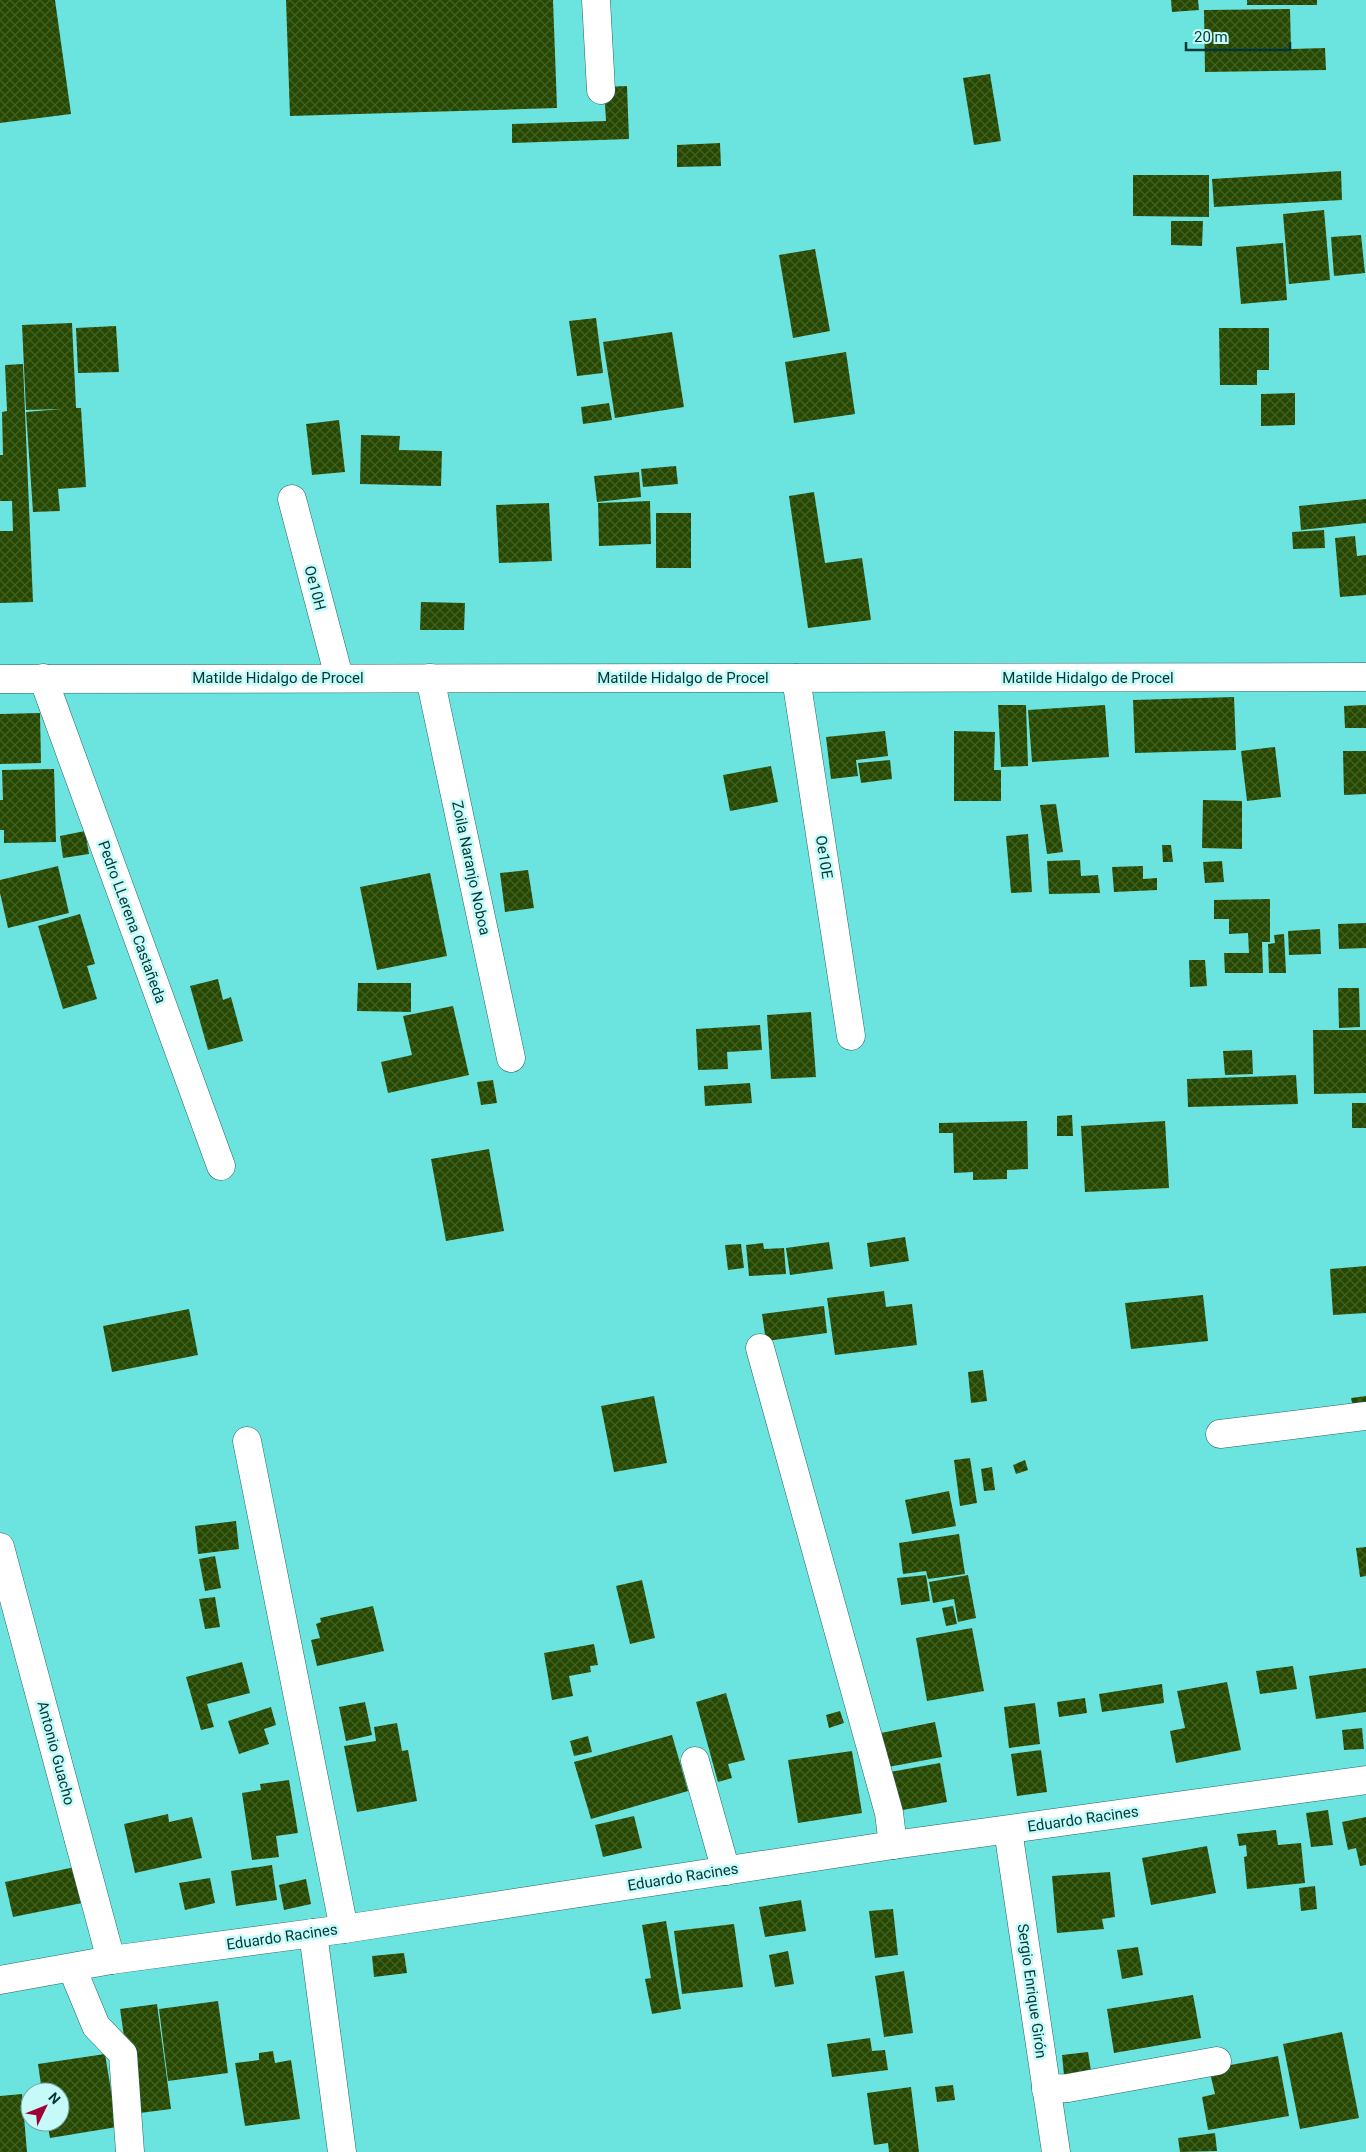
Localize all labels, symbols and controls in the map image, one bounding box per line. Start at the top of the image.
scale bar [1186,20,1290,52]
text: 20 m [1194,28,1228,46]
street label: Oe10H [300,564,330,612]
street label: Matilde Hidalgo de Procel [192,669,364,687]
street label: Matilde Hidalgo de Procel [597,669,769,687]
street label: Matilde Hidalgo de Procel [1002,669,1174,687]
street label: Zoila Naranjo Noboa [448,799,494,937]
street label: Oe10E [812,834,836,880]
street label: Pedro LLerena Castañeda [94,838,170,1006]
street label: Antonio Guacho [33,1699,79,1807]
street label: Eduardo Racines [1026,1802,1140,1836]
street label: Eduardo Racines [626,1859,740,1895]
street label: Eduardo Racines [225,1920,339,1954]
street label: Sergio Enrique Girón [1014,1923,1050,2059]
north arrow [20,2082,70,2132]
text: N [45,2089,64,2107]

